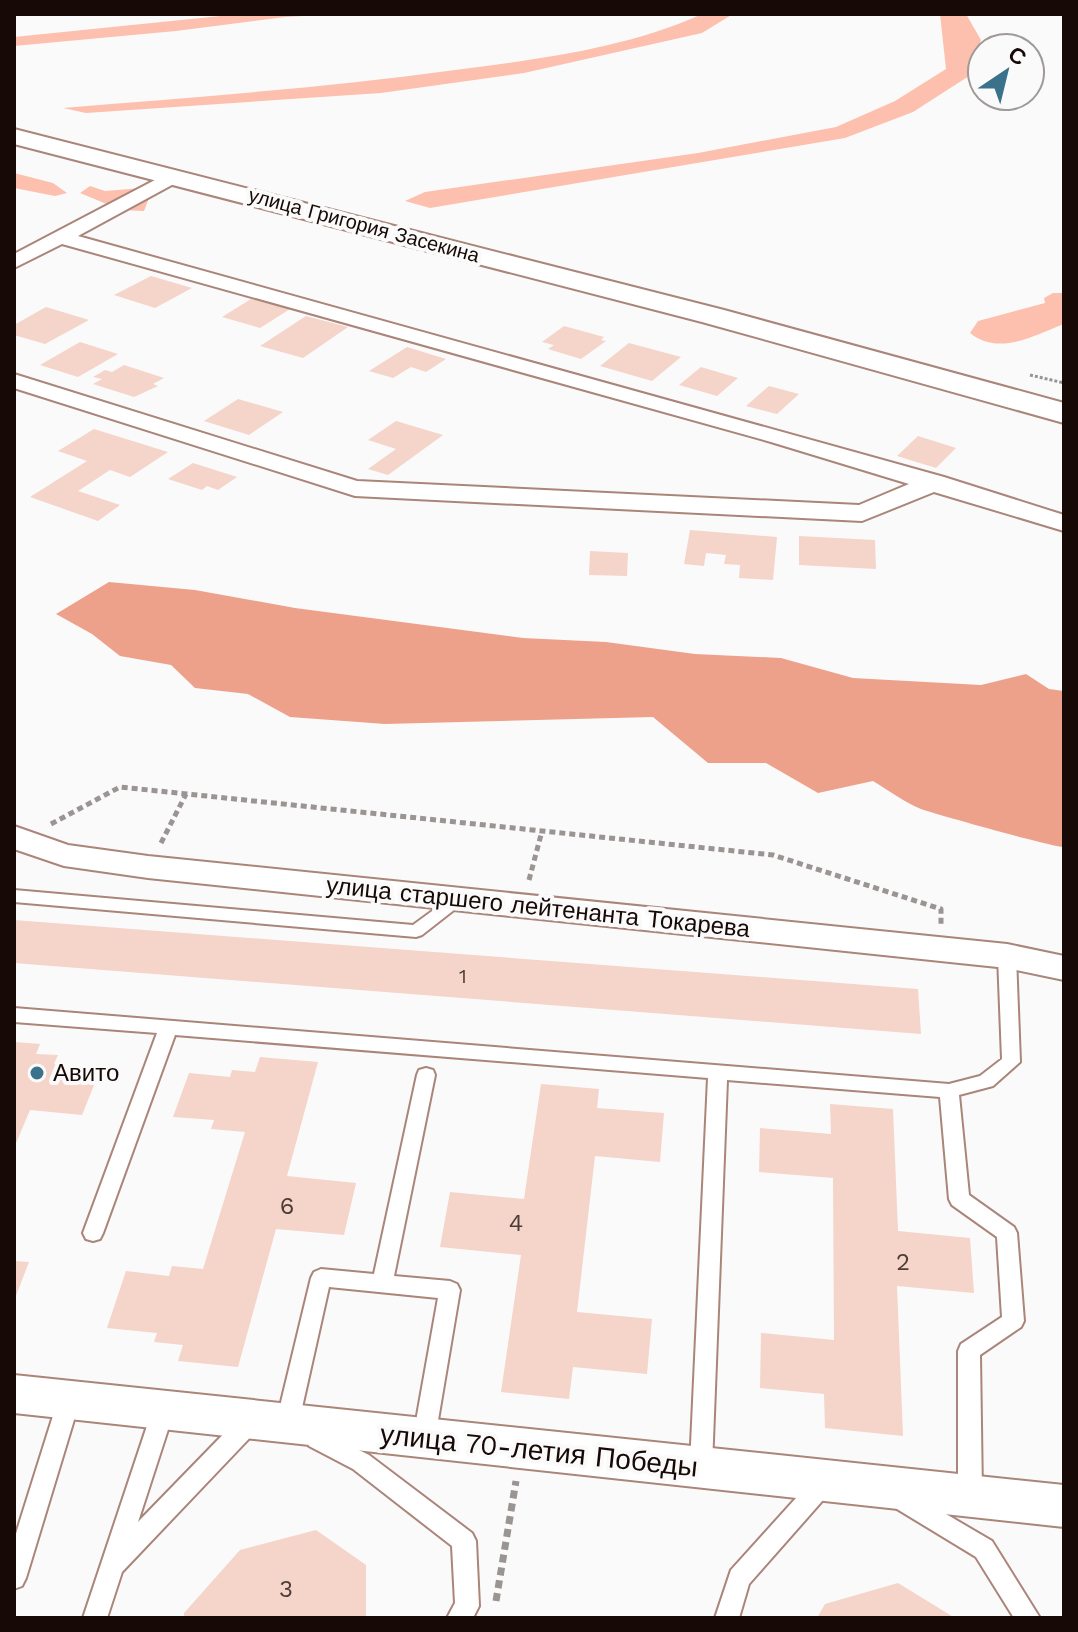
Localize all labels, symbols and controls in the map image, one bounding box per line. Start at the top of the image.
north arrow [966,32,1046,112]
text: С [1004,41,1031,71]
street label: улица Григория Засекина [246,183,483,268]
street label: улица старшего лейтенанта Токарева [325,871,752,943]
house number: 1 [459,964,467,988]
place label: Авито [53,1059,119,1087]
marker: Авито [28,1064,46,1082]
house number: 6 [280,1192,294,1220]
house number: 4 [509,1209,523,1237]
house number: 2 [896,1248,910,1276]
street label: улица 70-летия Победы [378,1417,699,1484]
house number: 3 [279,1575,293,1603]

